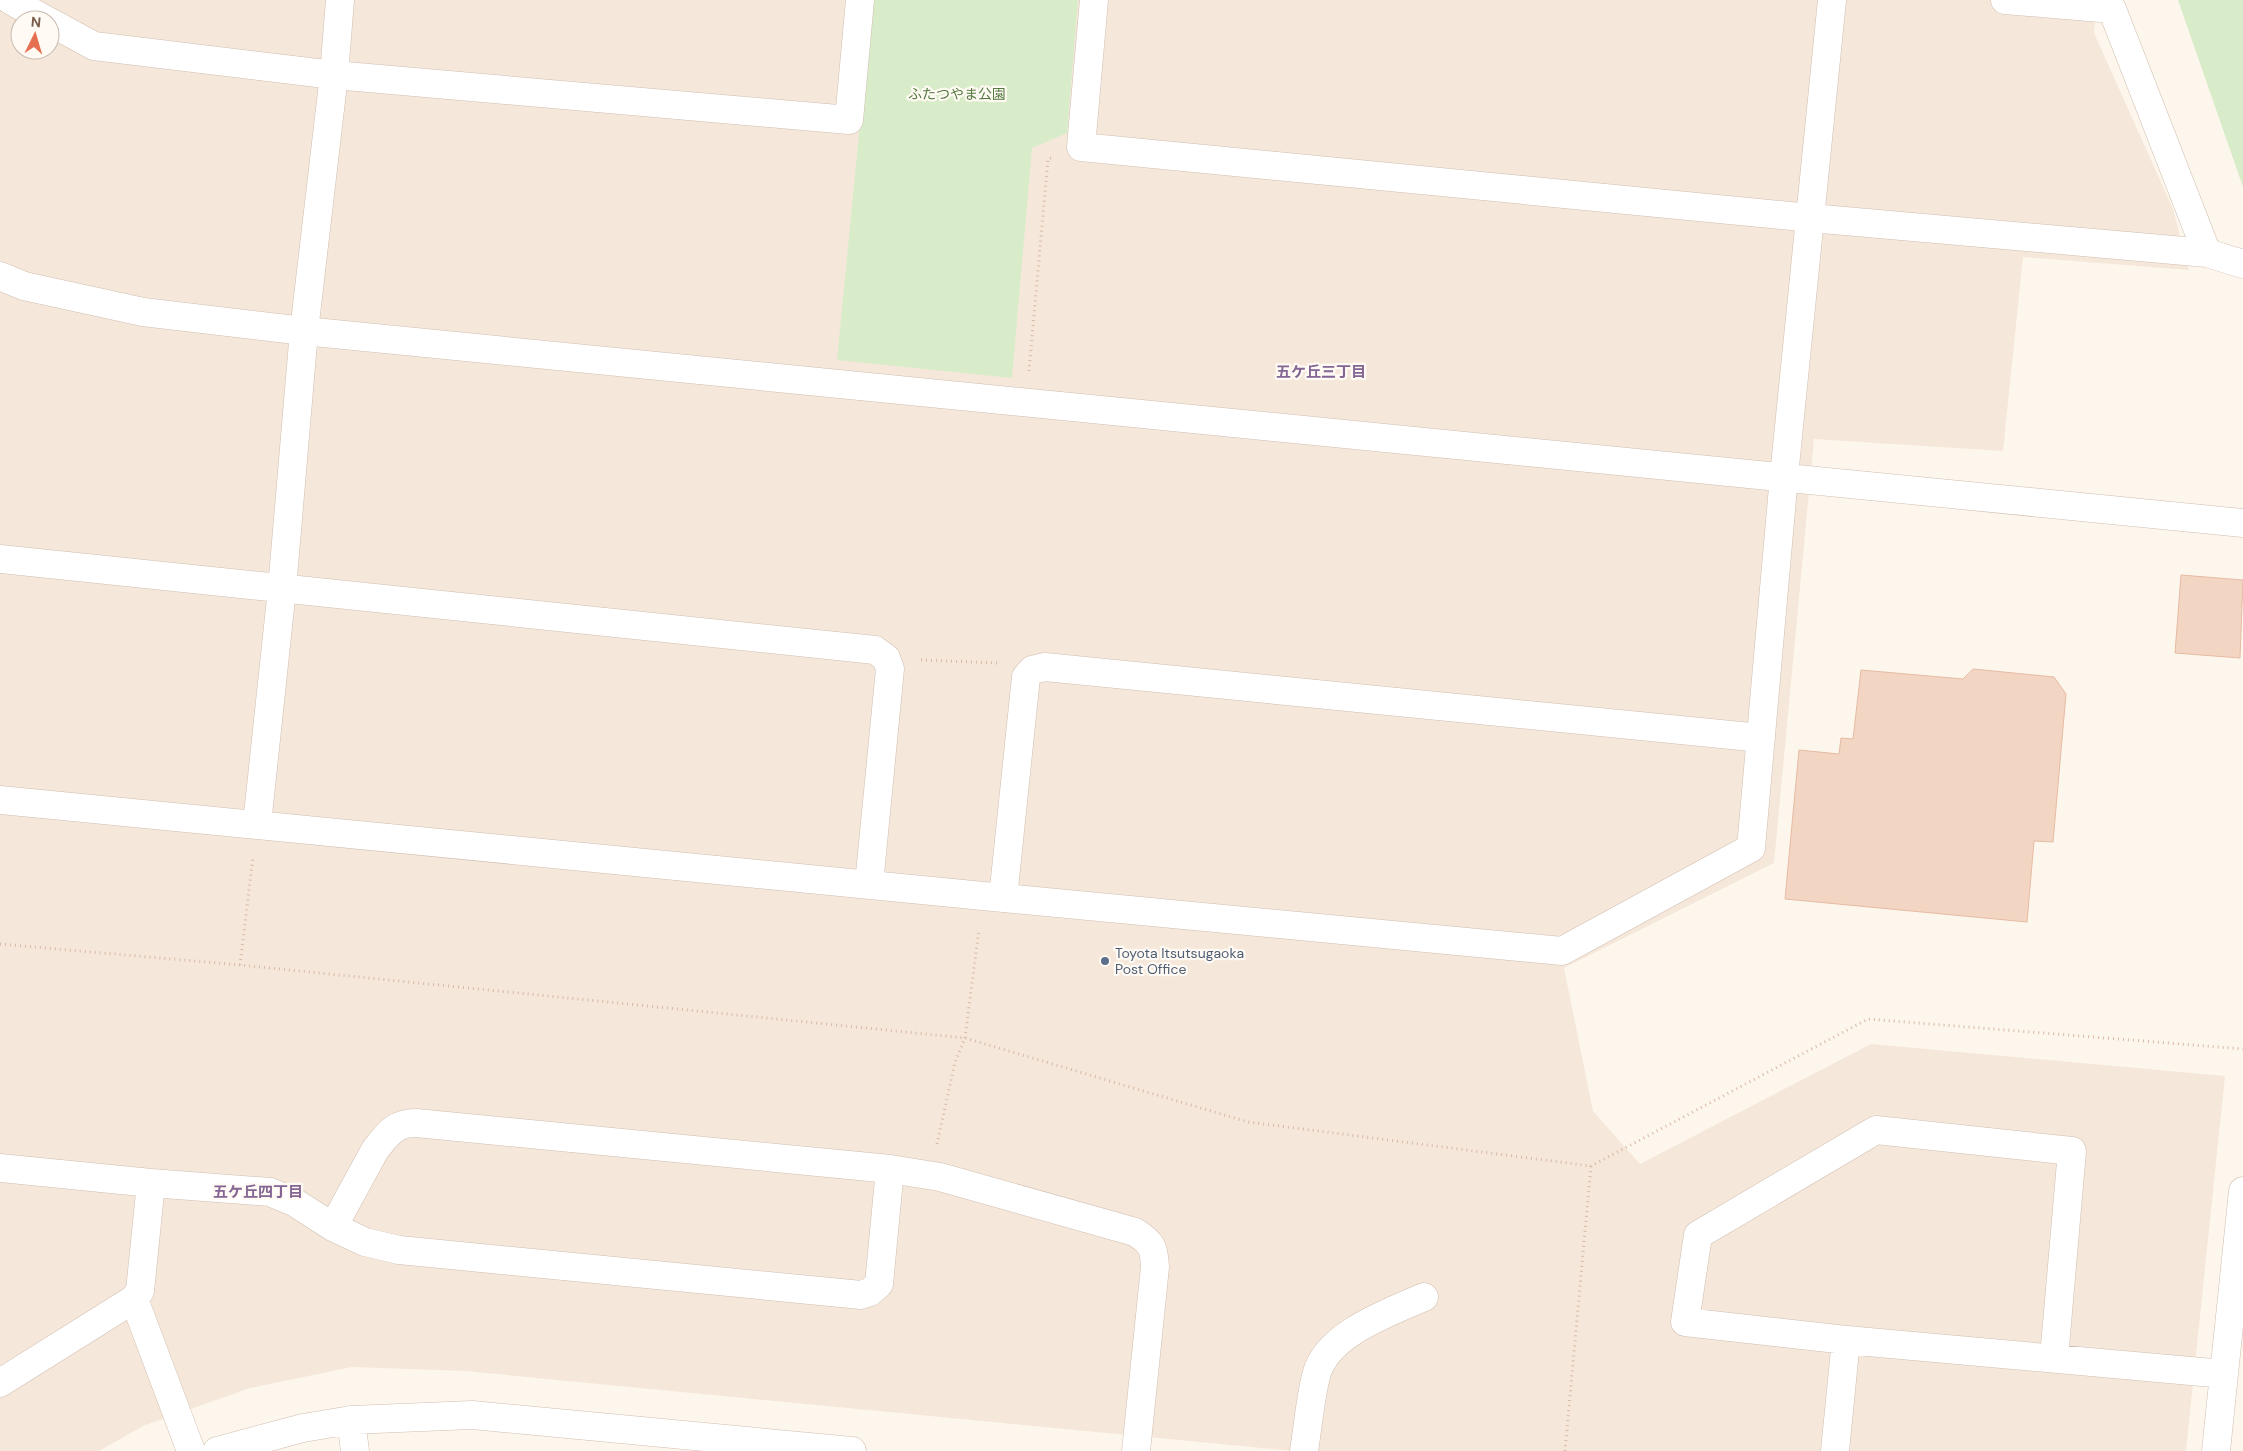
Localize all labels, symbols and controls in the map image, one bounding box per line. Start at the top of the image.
north arrow [10,10,60,60]
text: N [30,13,42,31]
park label: ふたつやま公園 [908,85,1006,103]
district label: 五ケ丘三丁目 [1276,362,1366,382]
place label: Toyota Itsutsugaoka Post Office [1115,944,1244,978]
marker: Toyota Itsutsugaoka Post Office [1099,955,1111,967]
district label: 五ケ丘四丁目 [213,1182,303,1202]

